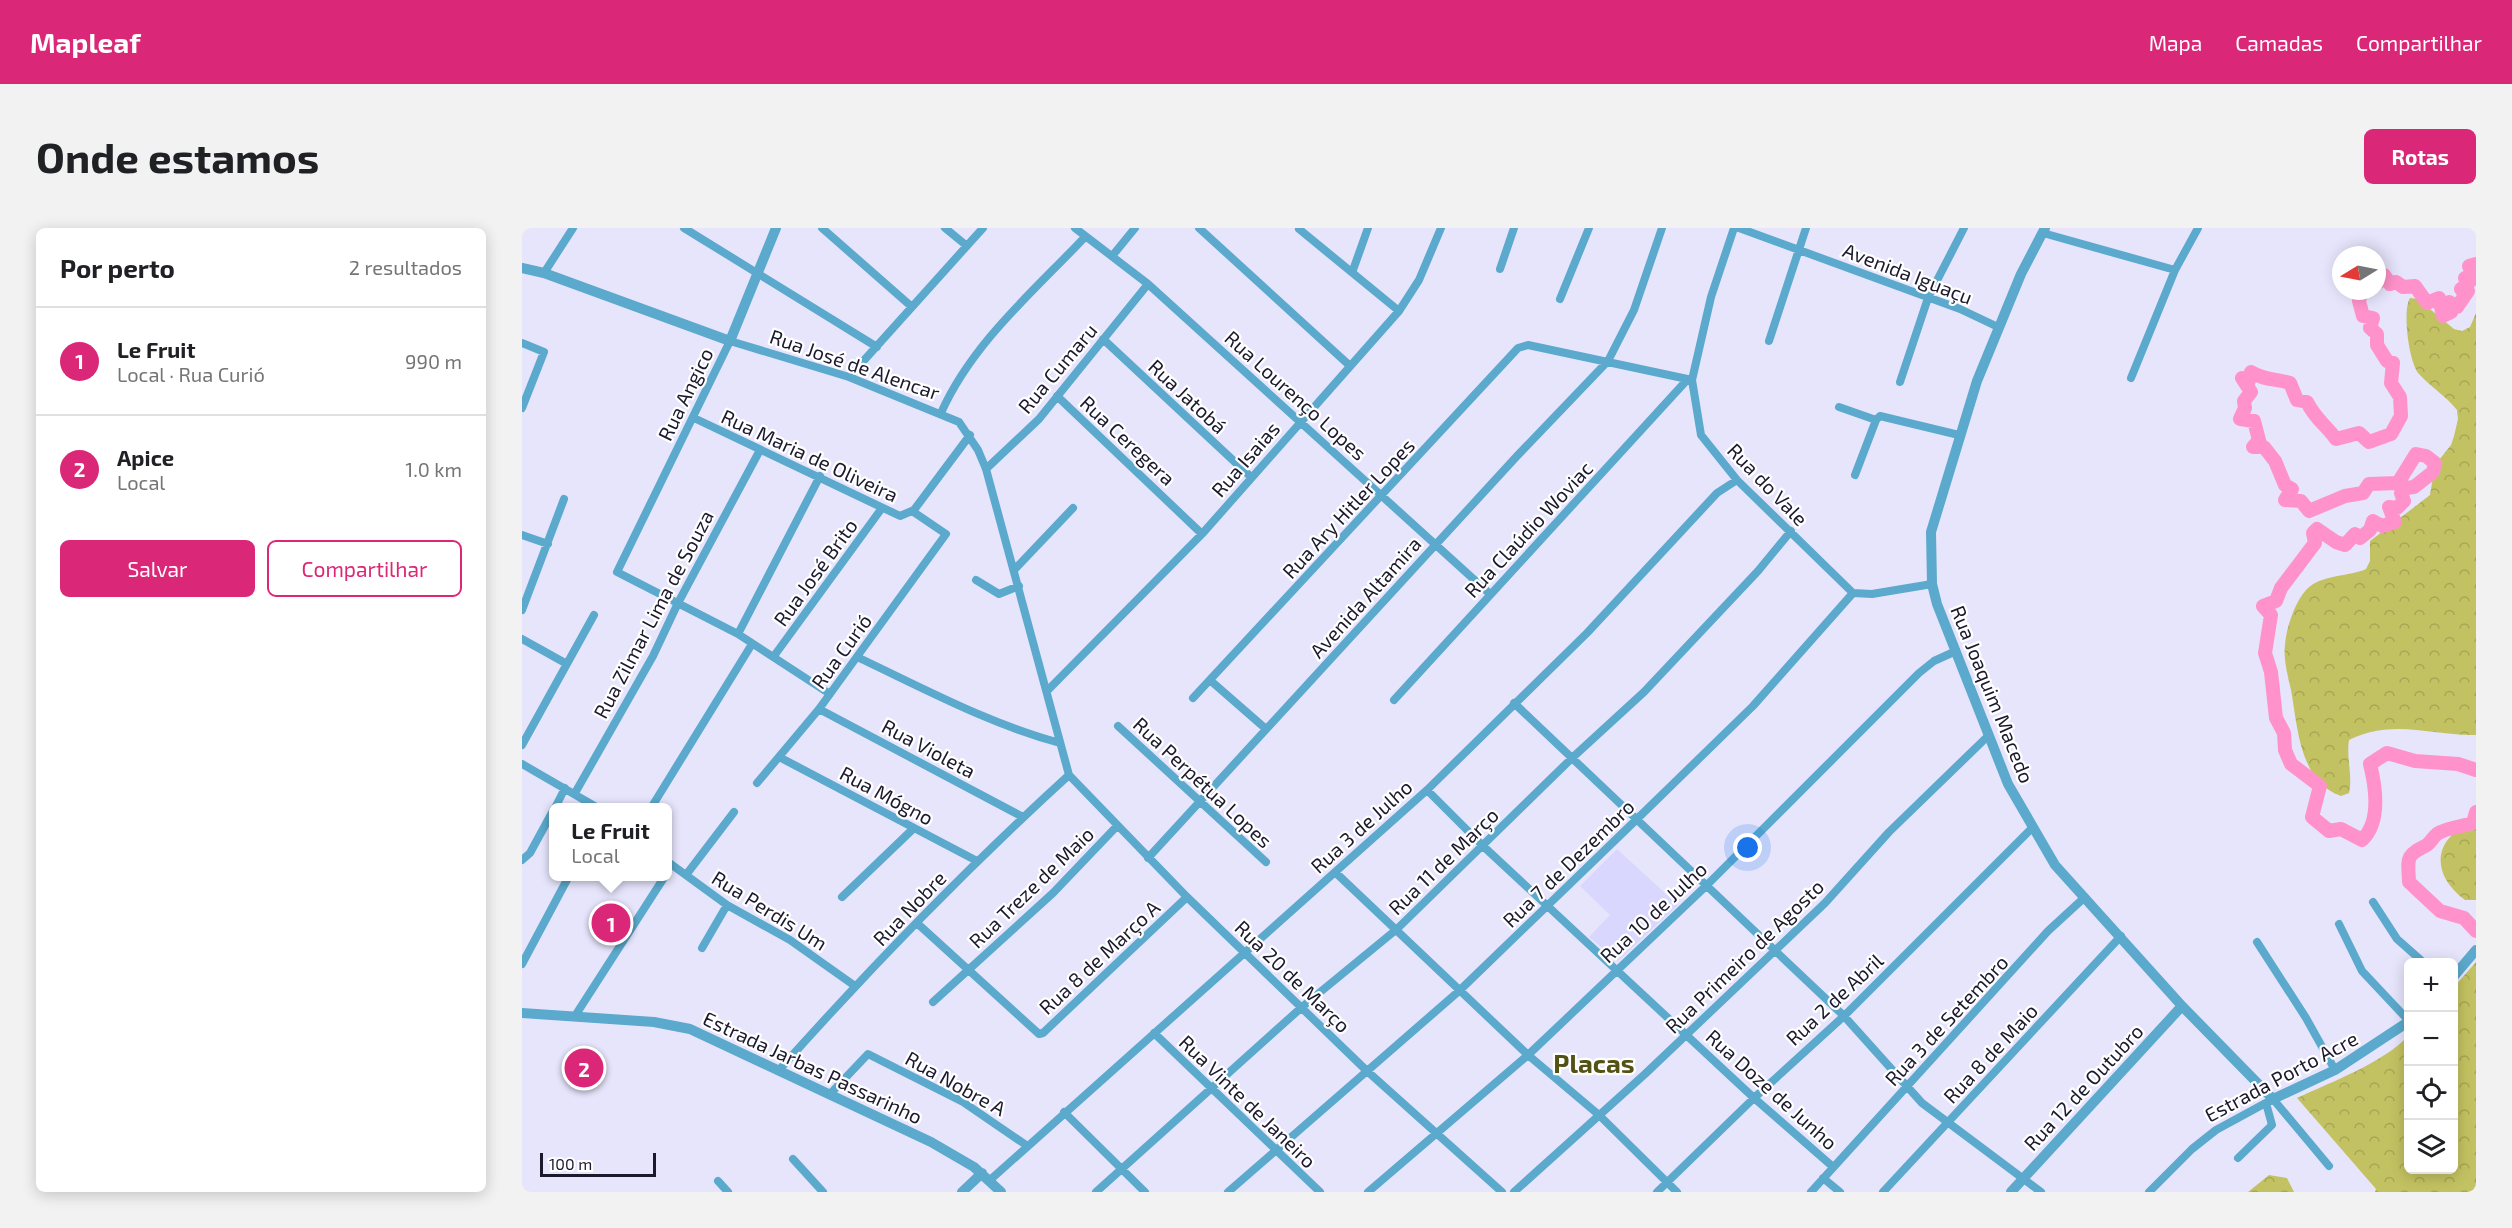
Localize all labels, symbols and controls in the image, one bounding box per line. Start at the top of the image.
text: Mapleaf [30,25,141,59]
text: Mapa [2149,30,2202,55]
text: Camadas [2235,30,2323,55]
text: Compartilhar [2356,30,2482,55]
button: Rotas [2364,129,2476,184]
text: Onde estamos [36,131,319,181]
street label: Avenida Iguaçu [1840,237,1976,310]
north arrow [2332,246,2386,300]
text: Por perto [60,252,175,283]
text: 2 resultados [349,255,462,279]
street label: Rua Cumaru [1012,318,1102,418]
street label: Rua José de Alencar [767,324,943,404]
street label: Rua Lourenço Lopes [1220,325,1372,466]
text: Le Fruit [117,336,195,362]
street label: Rua Angico [652,344,718,444]
text: 1 [75,349,84,373]
text: 990 m [405,349,462,373]
street label: Rua Jatobá [1144,354,1232,438]
text: Local · Rua Curió [117,362,265,386]
street label: Rua Ceregera [1076,390,1180,490]
street label: Rua Maria de Oliveira [718,404,902,506]
street label: Rua Isaias [1206,417,1284,501]
street label: Rua Ary Hitler Lopes [1277,433,1419,583]
street label: Rua do Vale [1723,438,1813,530]
text: Apice [117,444,174,470]
street label: Rua Claúdio Woviac [1459,456,1597,602]
text: 2 [74,457,85,481]
text: 1.0 km [405,457,462,481]
text: Local [117,470,165,494]
street label: Rua Zilmar Lima de Souza [588,506,718,722]
street label: Rua José Brito [768,514,862,630]
street label: Avenida Altamira [1304,532,1426,662]
button: Salvar [60,540,255,597]
button: Compartilhar [267,540,462,597]
street label: Rua Joaquim Macedo [1946,602,2040,786]
street label: Rua Curió [806,609,876,693]
street label: Rua Perpétua Lopes [1129,712,1277,852]
street label: Rua Violeta [878,713,980,783]
street label: Rua Mógno [836,760,938,830]
street label: Rua 3 de Julho [1305,774,1417,878]
street label: Rua 7 de Dezembro [1497,794,1639,932]
popup [549,803,672,881]
street label: Rua 11 de Março [1383,803,1504,920]
text: Le Fruit [571,817,650,843]
street label: Rua Treze de Maio [964,821,1098,953]
your location [1733,833,1762,862]
text: Local [571,843,620,867]
street label: Rua 10 de Julho [1595,856,1711,968]
street label: Rua Perdis Um [708,865,832,955]
street label: Rua Nobre [868,866,950,950]
street label: Rua Primeiro de Agosto [1660,874,1828,1038]
street label: Rua 8 de Março A [1034,895,1165,1020]
pin: 1 [592,900,631,946]
street label: Rua 20 de Março [1230,915,1356,1038]
street label: Rua 2 de Abril [1781,948,1888,1050]
street label: Rua 3 de Setembro [1879,950,2013,1090]
map controls [2404,958,2458,1174]
button: + [2404,958,2458,1012]
street label: Rua 8 de Maio [1938,998,2042,1108]
street label: Estrada Jarbas Passarinho [700,1006,926,1128]
button: − [2404,1012,2458,1066]
street label: Rua 12 de Outubro [2018,1019,2148,1155]
street label: Rua Doze de Junho [1701,1024,1843,1154]
street label: Estrada Porto Acre [2200,1026,2362,1126]
street label: Rua Vinte de Janeiro [1175,1030,1321,1172]
pin: 2 [564,1046,604,1090]
street label: Rua Nobre A [902,1046,1011,1121]
district label: Placas [1553,1047,1635,1078]
button: locate [2404,1066,2458,1120]
button: layers [2404,1120,2458,1174]
scale bar [540,1150,656,1178]
text: 100 m [549,1154,592,1173]

